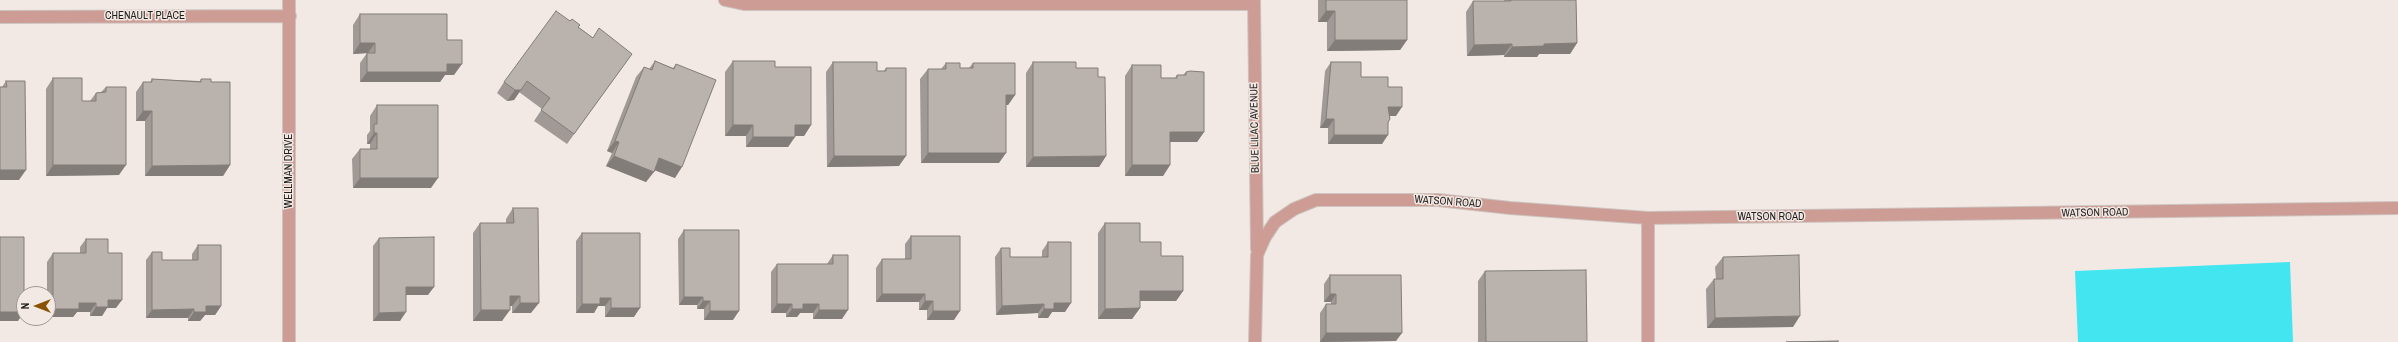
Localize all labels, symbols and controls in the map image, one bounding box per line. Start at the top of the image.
street label: CHENAULT PLACE [105,9,185,23]
street label: BLUE LILAC AVENUE [1248,83,1262,173]
street label: WELLMAN DRIVE [282,134,296,208]
street label: WATSON ROAD [1414,193,1482,211]
street label: WATSON ROAD [2061,206,2129,220]
street label: WATSON ROAD [1737,210,1805,224]
north arrow [16,286,56,326]
text: N [18,303,32,309]

